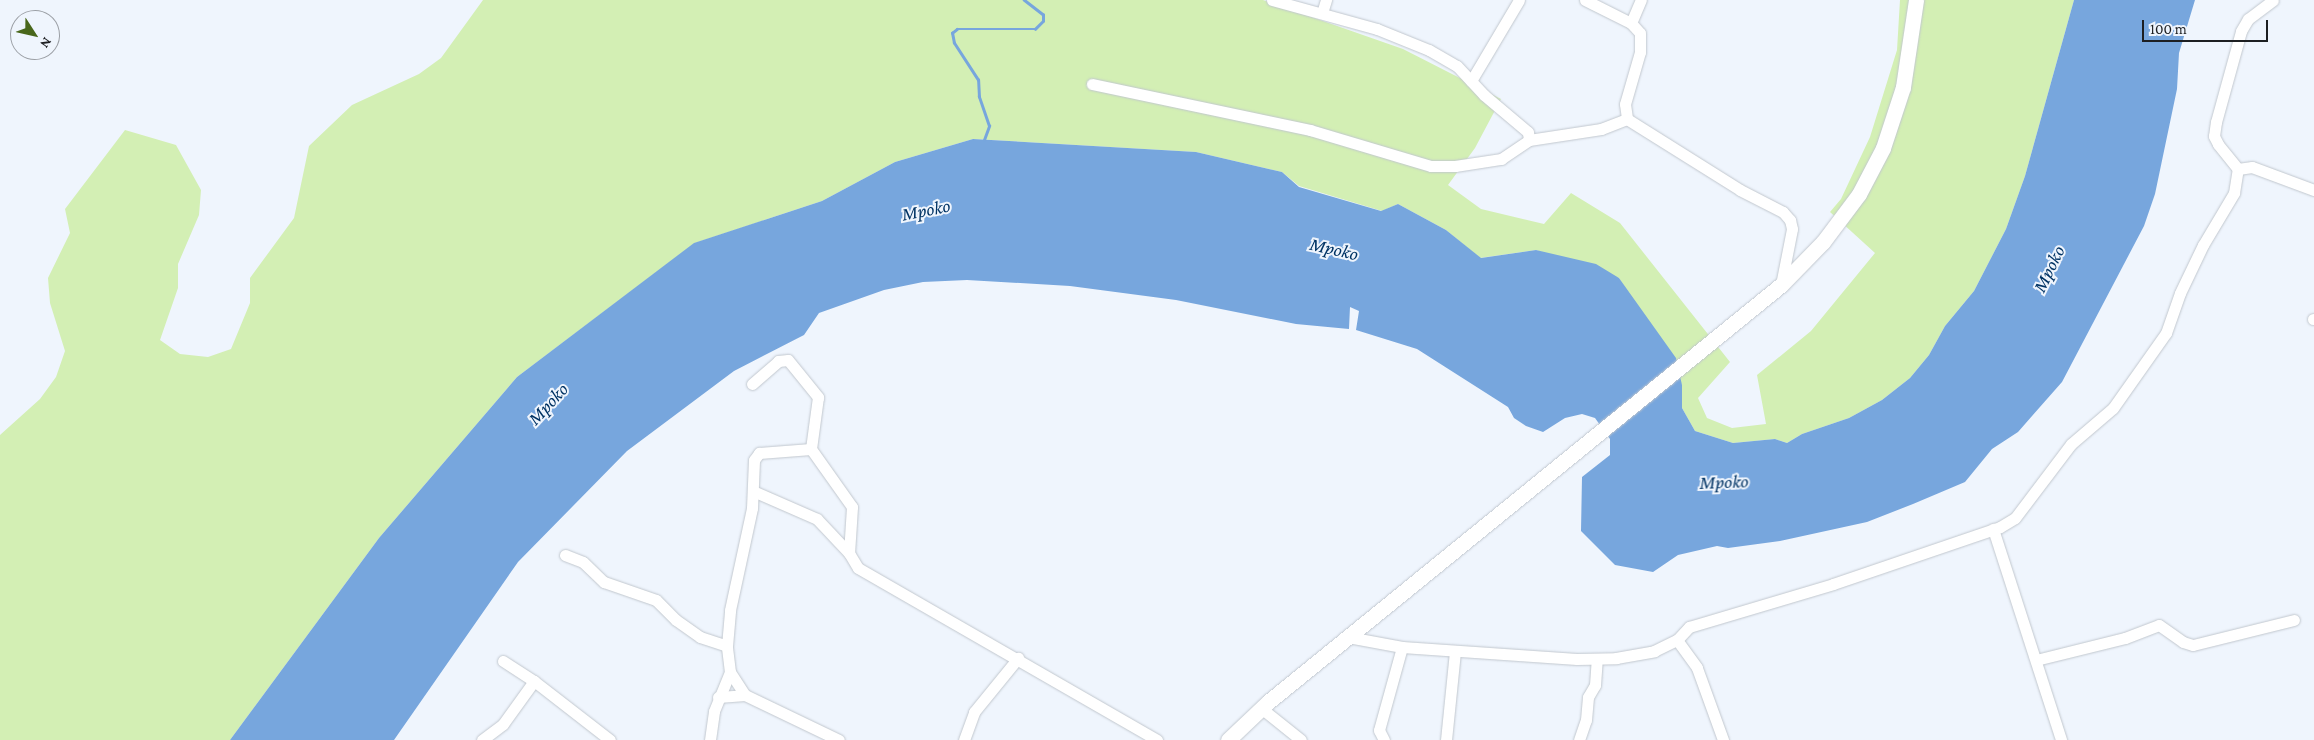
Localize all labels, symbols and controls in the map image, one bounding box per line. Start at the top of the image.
north arrow [10,10,60,60]
scale bar [2144,10,2270,42]
text: 100 m [2150,21,2187,37]
text: N [37,35,56,52]
water label: Mpoko [900,194,952,226]
water label: Mpoko [1307,232,1361,266]
water label: Mpoko [2028,242,2070,296]
water label: Mpoko [523,378,573,430]
water label: Mpoko [1699,470,1749,494]

